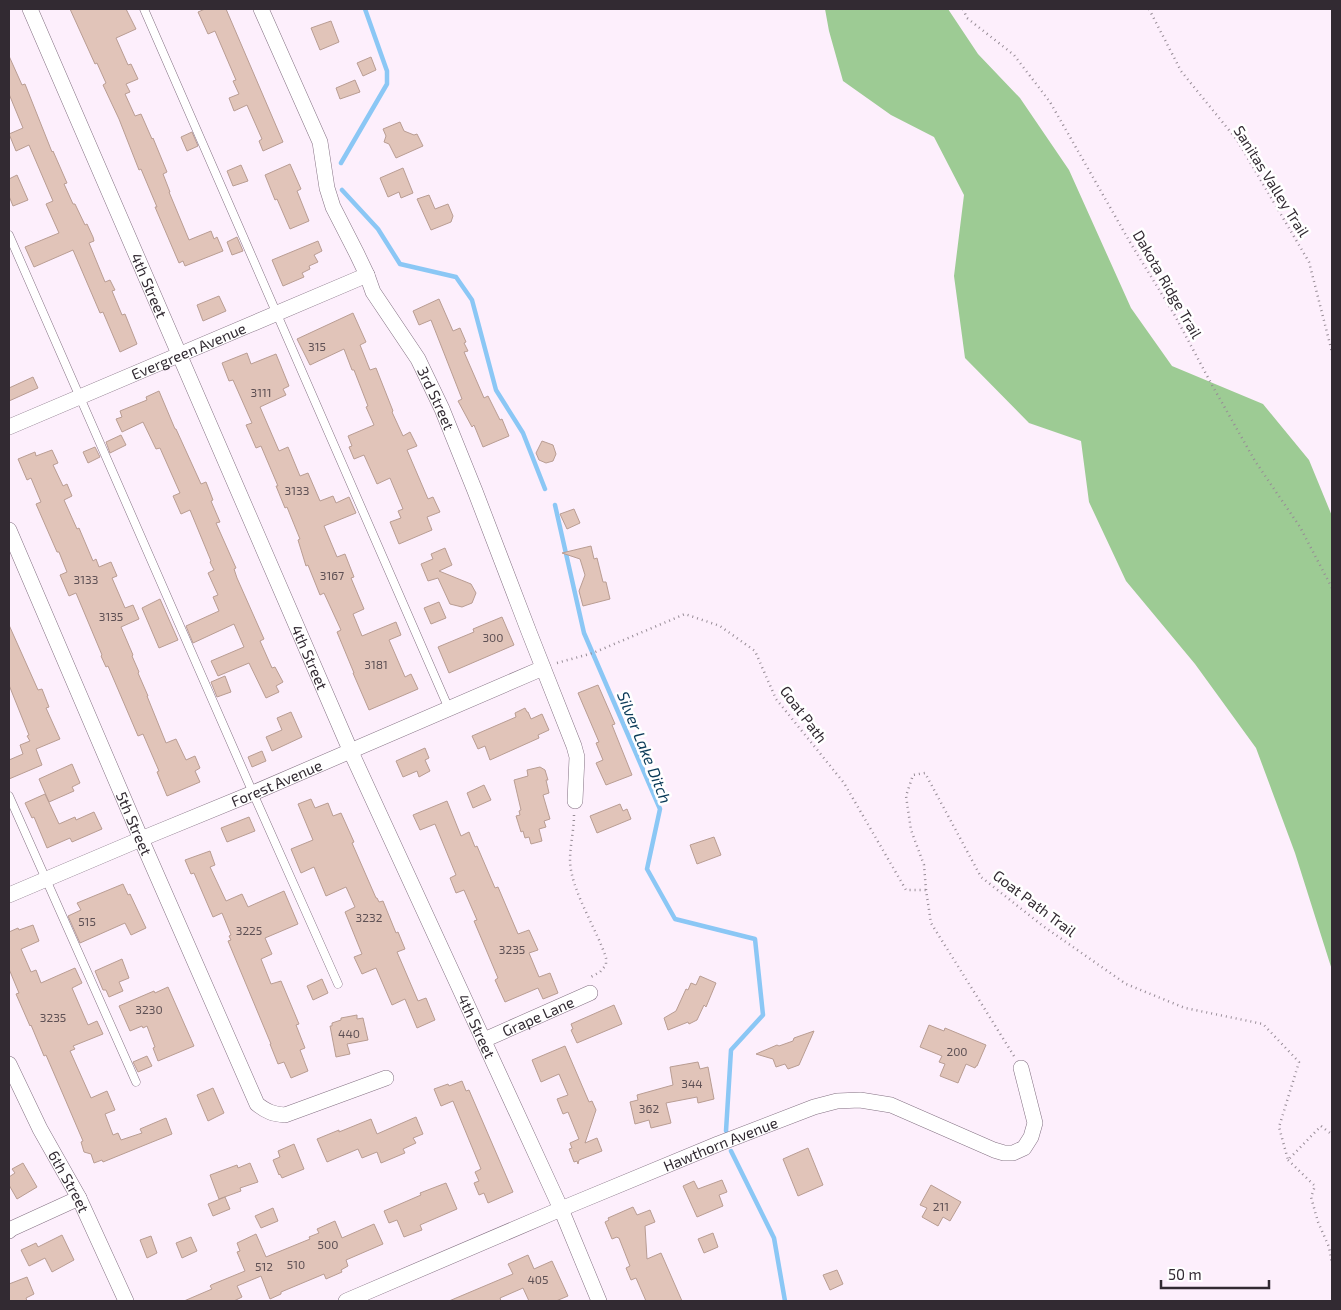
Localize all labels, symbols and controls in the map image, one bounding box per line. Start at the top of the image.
street label: Sanitas Valley Trail [1230,122,1314,240]
street label: Dakota Ridge Trail [1130,227,1207,342]
street label: 4th Street [127,250,171,321]
street label: Evergreen Avenue [129,319,248,383]
house number: 315 [308,339,326,353]
street label: 3rd Street [414,364,459,433]
house number: 3111 [250,385,272,399]
house number: 3133 [285,483,309,497]
house number: 3167 [320,568,344,582]
house number: 3133 [74,572,98,586]
house number: 3135 [99,609,123,623]
street label: 4th Street [288,622,332,692]
house number: 300 [482,630,504,644]
house number: 3181 [364,657,388,671]
street label: Goat Path [777,682,831,746]
water label: Silver Lake Ditch [614,688,676,806]
street label: Forest Avenue [228,755,325,810]
street label: 5th Street [113,789,156,858]
street label: Goat Path Trail [990,866,1081,940]
house number: 3232 [356,910,383,924]
house number: 515 [78,914,96,928]
house number: 3225 [236,923,262,937]
house number: 3235 [499,942,525,956]
street label: 4th Street [454,991,500,1061]
street label: Grape Lane [499,992,577,1040]
house number: 3230 [135,1002,163,1016]
house number: 3235 [40,1010,66,1024]
house number: 440 [338,1026,360,1040]
house number: 200 [946,1044,968,1058]
house number: 344 [681,1076,703,1090]
house number: 362 [639,1101,659,1115]
street label: Hawthorn Avenue [660,1113,780,1175]
street label: 6th Street [45,1147,93,1215]
house number: 211 [933,1199,949,1213]
house number: 500 [318,1237,338,1251]
house number: 510 [287,1257,305,1271]
scale bar [1161,1258,1268,1290]
house number: 512 [255,1259,273,1273]
text: 50 m [1168,1265,1202,1283]
house number: 405 [527,1272,549,1286]

